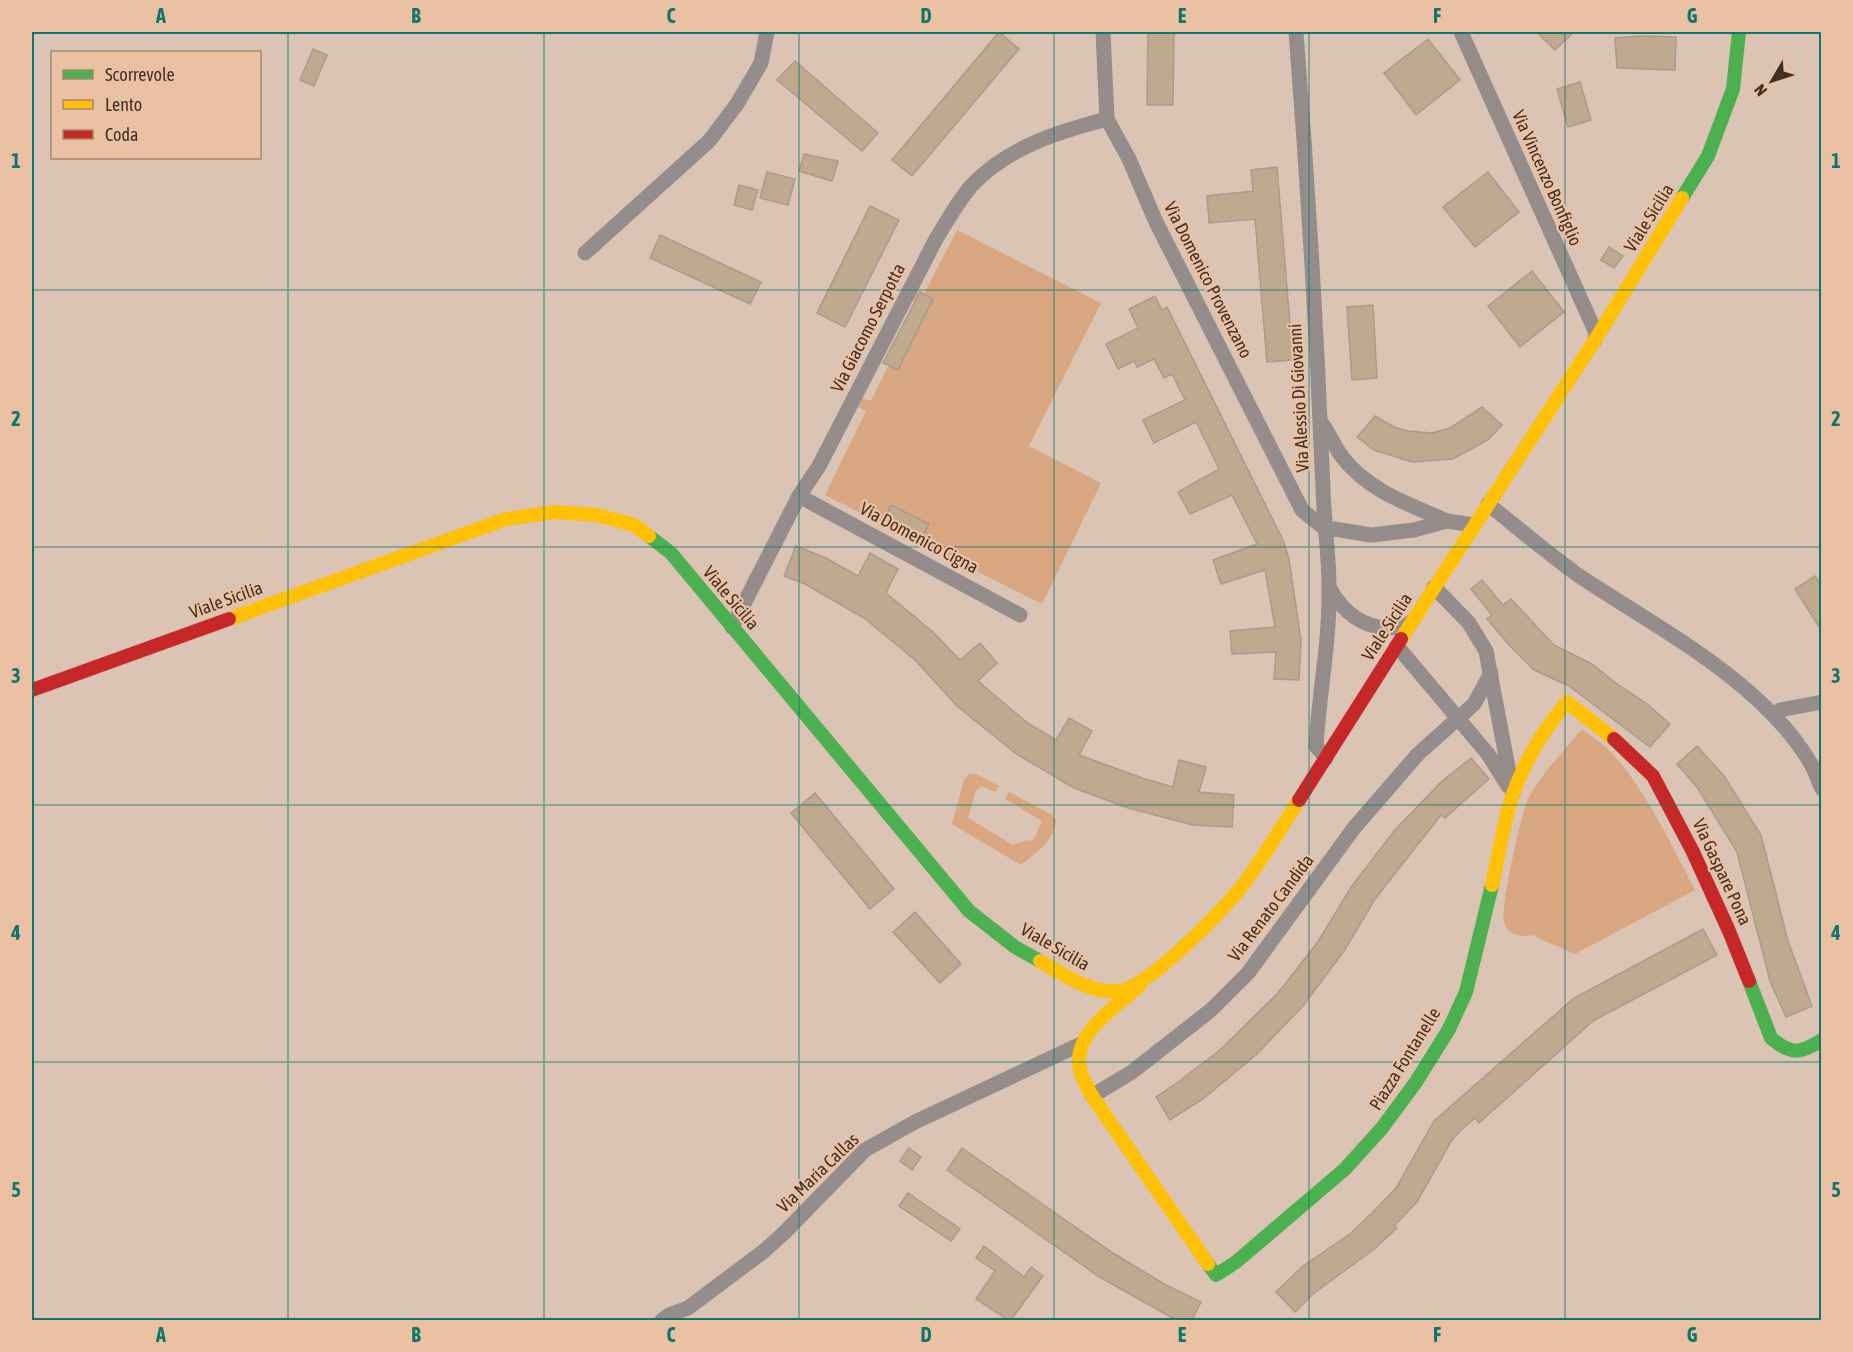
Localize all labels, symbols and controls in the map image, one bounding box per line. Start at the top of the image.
text: A [155,4,166,27]
text: B [411,4,421,27]
text: C [667,4,676,27]
text: D [920,4,932,27]
text: E [1178,4,1187,27]
text: F [1433,4,1441,27]
text: G [1687,4,1698,27]
legend [51,51,261,159]
north arrow [1742,51,1802,111]
text: Scorrevole [105,64,175,85]
text: N [1750,81,1770,100]
text: Lento [105,94,142,115]
street label: Via Vincenzo Bonfiglio [1508,107,1587,249]
text: Coda [105,124,138,145]
text: 1 [11,149,21,172]
text: 1 [1831,149,1841,172]
street label: Viale Sicilia [1619,180,1678,256]
street label: Via Domenico Provenzano [1160,198,1257,361]
street label: Via Giacomo Serpotta [826,260,909,396]
street label: Via Alessio Di Giovanni [1284,323,1313,473]
text: 2 [11,407,21,430]
text: 2 [1831,407,1841,430]
street label: Via Domenico Cigna [856,498,982,578]
street label: Viale Sicilia [699,562,764,634]
street label: Viale Sicilia [186,577,265,622]
street label: Viale Sicilia [1357,589,1416,664]
text: 3 [11,664,21,687]
text: 3 [1831,664,1841,687]
street label: Via Gaspare Pona [1689,815,1756,928]
street label: Via Renato Candida [1223,850,1318,965]
street label: Viale Sicilia [1017,918,1094,975]
text: 4 [10,921,21,944]
text: 4 [1830,921,1841,944]
street label: Piazza Fontanelle [1365,1004,1444,1114]
street label: Via Maria Callas [773,1129,863,1217]
text: 5 [11,1178,21,1201]
text: 5 [1831,1178,1841,1201]
text: A [155,1323,166,1346]
text: B [411,1323,421,1346]
text: C [667,1323,676,1346]
text: D [920,1323,932,1346]
text: E [1178,1323,1187,1346]
text: F [1433,1323,1441,1346]
text: G [1687,1323,1698,1346]

